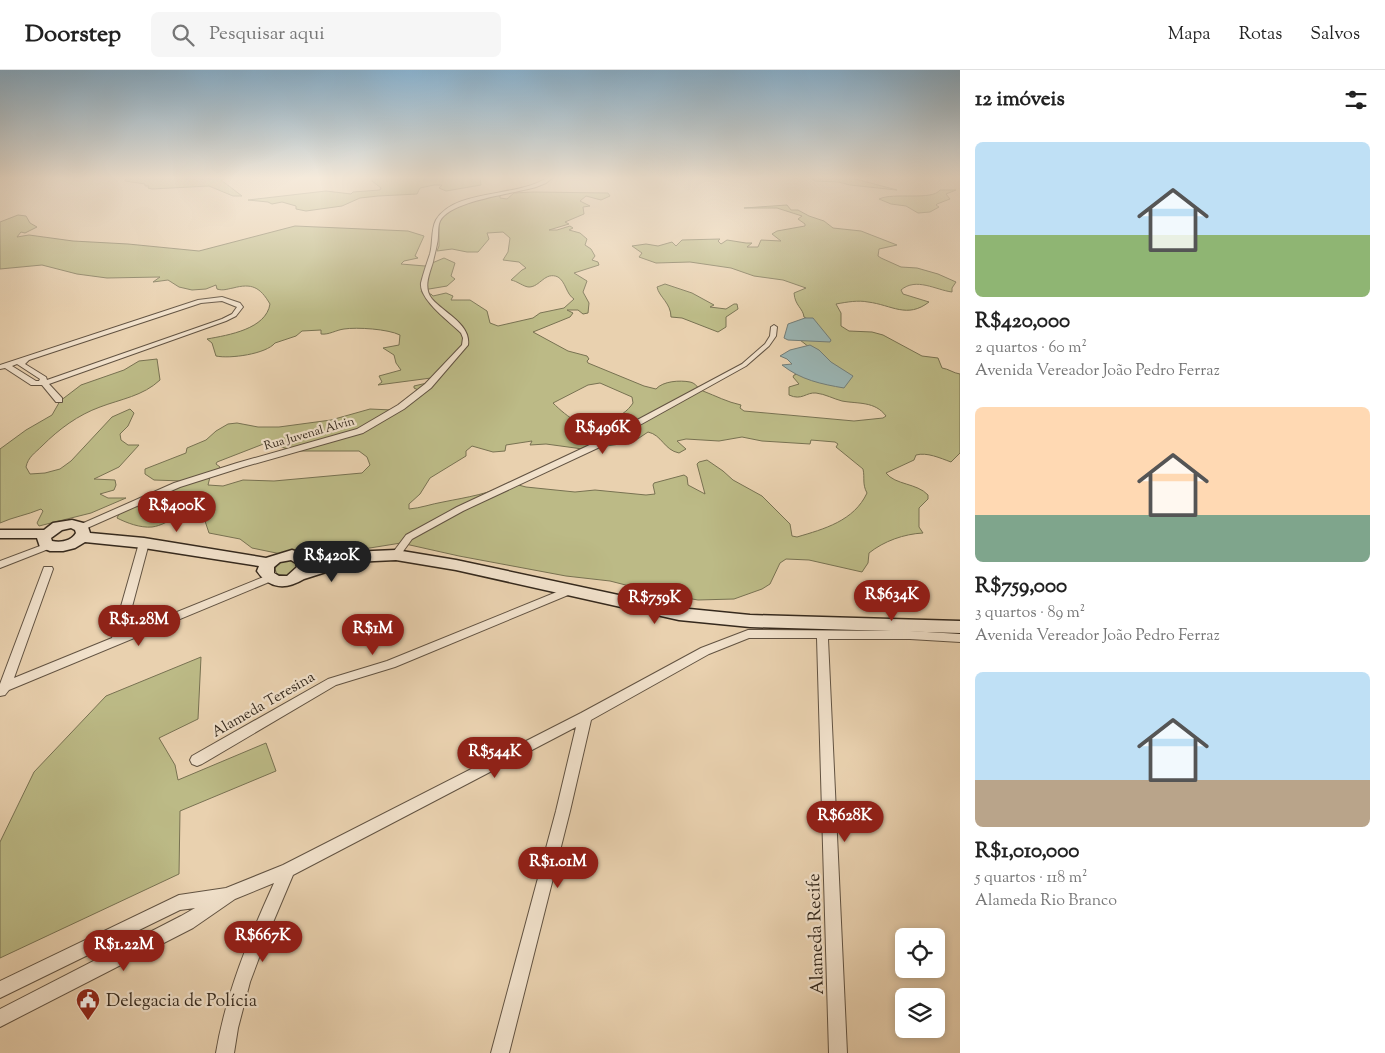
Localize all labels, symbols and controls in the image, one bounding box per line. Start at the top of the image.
search box [151,12,501,57]
text: Doorstep [25,18,121,52]
icon: search [169,21,197,49]
text: Pesquisar aqui [209,21,325,48]
text: Mapa [1168,22,1211,48]
text: Rotas [1239,22,1282,48]
text: Salvos [1310,22,1360,48]
text: 12 imóveis [975,85,1065,115]
icon: filters [1342,86,1370,114]
icon: home [1128,175,1218,265]
text: R$420,000 [975,307,1070,337]
text: 2 quartos · 60 m² [975,337,1087,360]
text: Avenida Vereador João Pedro Ferraz [975,360,1220,383]
street label: Rua Juvenal Alvin [262,412,357,455]
pin: R$496K [562,412,644,455]
text: R$496K [575,417,631,440]
icon: home [1128,440,1218,530]
pin: R$400K [136,490,218,533]
text: R$400K [149,495,205,518]
pin: R$420K [291,540,373,583]
text: R$420K [304,545,360,568]
text: R$759,000 [975,572,1067,602]
pin: R$634K [851,580,933,622]
pin: R$759K [614,582,696,625]
text: R$634K [865,584,919,607]
text: R$759K [629,587,681,610]
text: 3 quartos · 89 m² [975,602,1085,625]
pin: R$1.28M [93,604,185,647]
text: R$1.28M [109,609,169,632]
pin: R$1M [343,614,403,656]
text: R$1M [353,618,393,641]
text: Avenida Vereador João Pedro Ferraz [975,625,1220,648]
street label: Alameda Teresina [208,667,319,743]
icon: home [1128,705,1218,795]
pin: R$544K [454,736,536,779]
text: R$544K [468,741,522,764]
pin: R$628K [804,800,886,843]
text: R$628K [818,805,872,828]
text: R$1,010,000 [975,837,1079,867]
pin: R$1.01M [512,846,604,889]
text: R$1.01M [529,851,587,874]
text: 5 quartos · 118 m² [975,867,1087,890]
street label: Alameda Recife [802,873,832,995]
text: Alameda Rio Branco [975,890,1117,913]
pin: R$667K [222,920,304,963]
text: R$667K [235,925,291,948]
map controls [895,928,945,1038]
button: locate [895,928,945,978]
pin: R$1.22M [78,930,170,972]
text: R$1.22M [94,934,154,957]
public building icon: Delegacia de Polícia [75,987,101,1021]
button: layers [895,988,945,1038]
place label: Delegacia de Polícia [106,989,257,1015]

